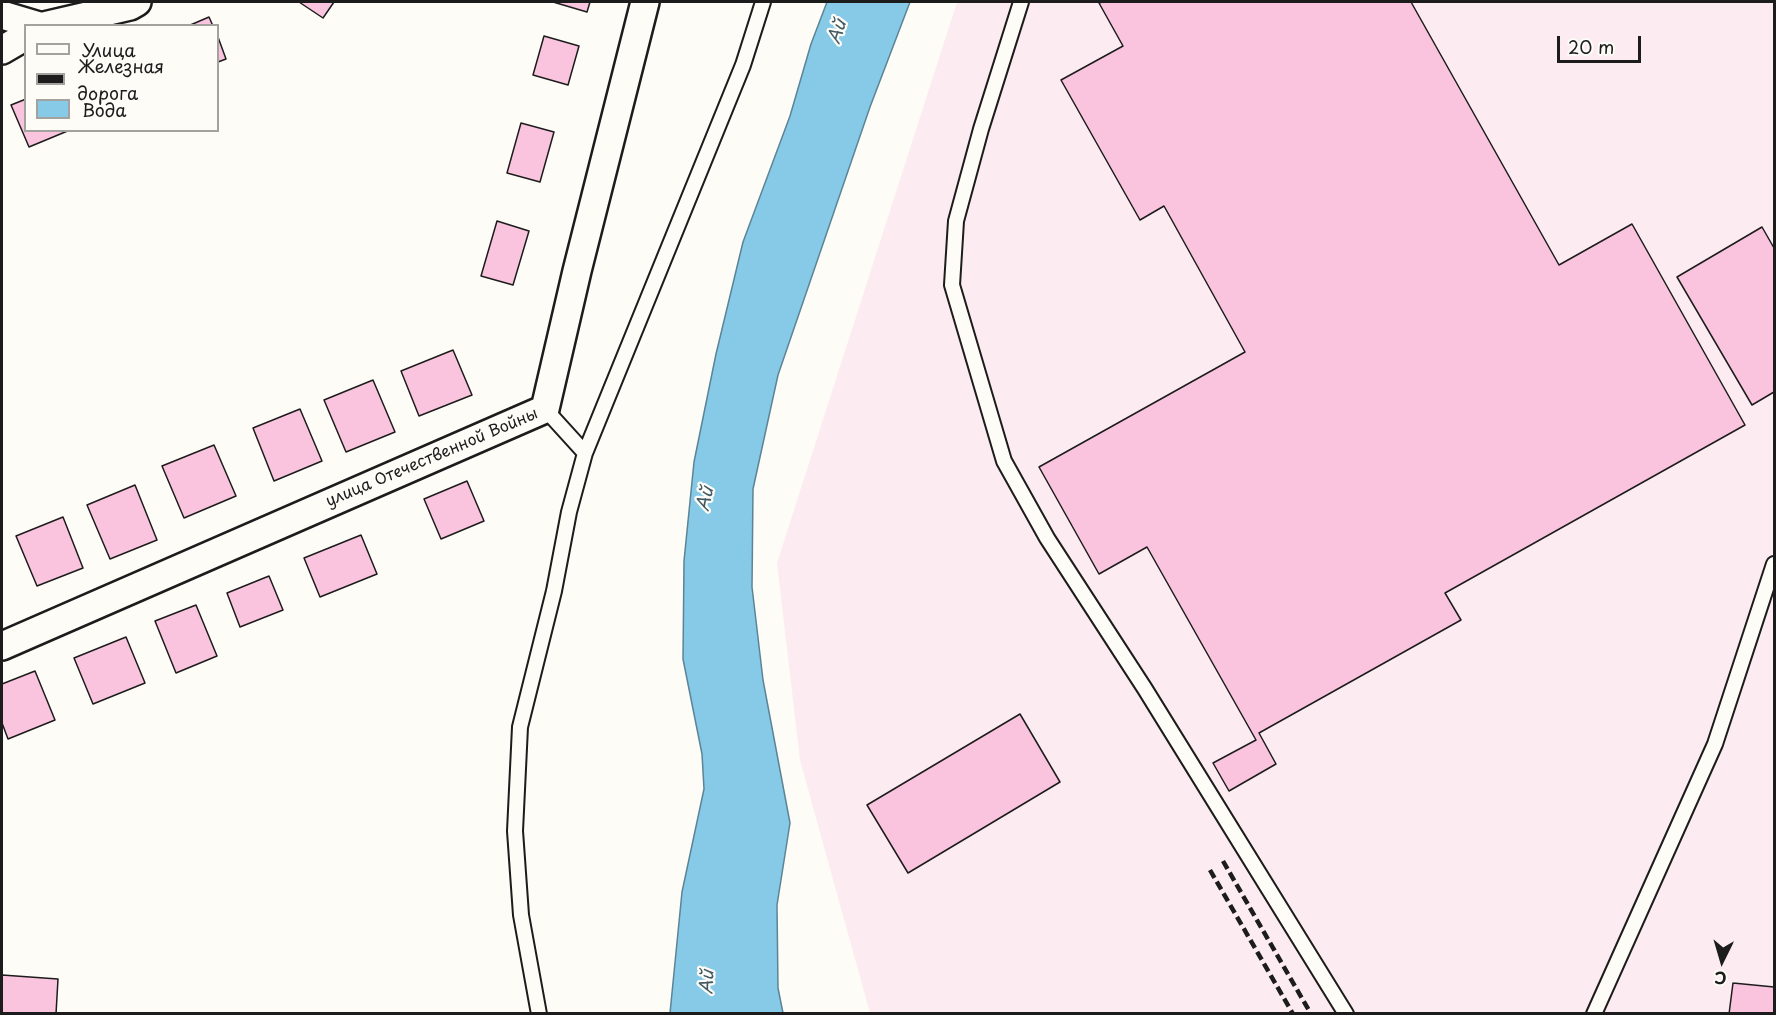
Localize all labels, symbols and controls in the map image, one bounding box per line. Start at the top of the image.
water label: Ай [824,17,852,47]
legend [24,24,219,132]
scale bar [1560,24,1644,62]
text: 20 m [1568,33,1614,60]
text: Улица [82,36,136,63]
text: Железная дорога [77,52,164,106]
text: Вода [82,96,127,123]
street label: улица Отечественной Войны [323,404,541,512]
water label: Ай [693,485,719,513]
north arrow [1692,931,1752,991]
text: С [1713,966,1727,991]
water label: Ай [697,969,719,995]

